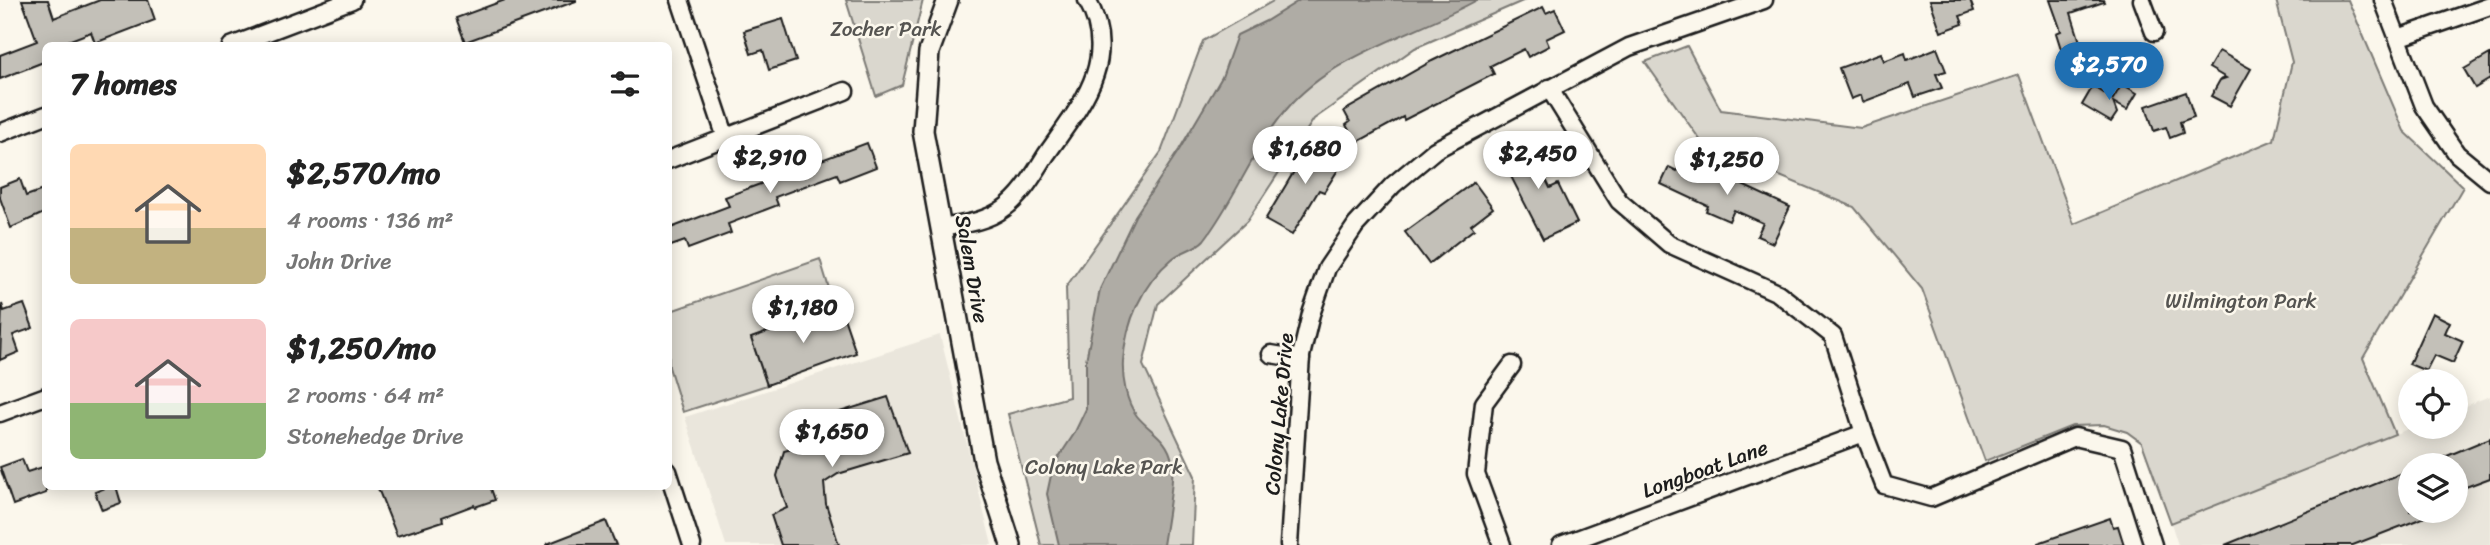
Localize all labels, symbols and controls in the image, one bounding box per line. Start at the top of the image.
park label: Zocher Park [830,10,942,48]
pin: $2,570 [2052,42,2166,102]
text: $2,570 [2071,44,2147,85]
text: 7 homes [70,57,177,111]
icon: filters [606,65,644,103]
pin: $1,680 [1248,127,1362,186]
text: $1,680 [1268,128,1342,169]
pin: $2,450 [1481,132,1595,191]
text: $2,450 [1499,133,1577,174]
pin: $2,910 [713,136,827,195]
text: $2,910 [733,137,807,178]
pin: $1,250 [1670,138,1784,197]
text: $1,250 [1690,139,1764,180]
text: $2,570/mo [287,146,440,200]
icon: home [126,172,210,256]
text: 4 rooms · 136 m² [287,200,454,241]
street label: Salem Drive [944,212,1000,326]
text: John Drive [287,241,391,282]
park label: Wilmington Park [2165,282,2317,320]
pin: $1,180 [746,286,860,345]
text: $1,180 [768,287,838,328]
text: $1,250/mo [287,321,436,375]
street label: Colony Lake Drive [1253,331,1305,497]
icon: home [126,347,210,431]
map controls [2398,369,2468,523]
button: locate [2398,369,2468,439]
text: 2 rooms · 64 m² [287,375,444,416]
pin: $1,650 [775,410,889,469]
text: $1,650 [795,411,869,452]
text: Stonehedge Drive [287,416,463,457]
street label: Longboat Lane [1637,429,1774,509]
park label: Colony Lake Park [1025,448,1183,486]
button: layers [2398,453,2468,523]

